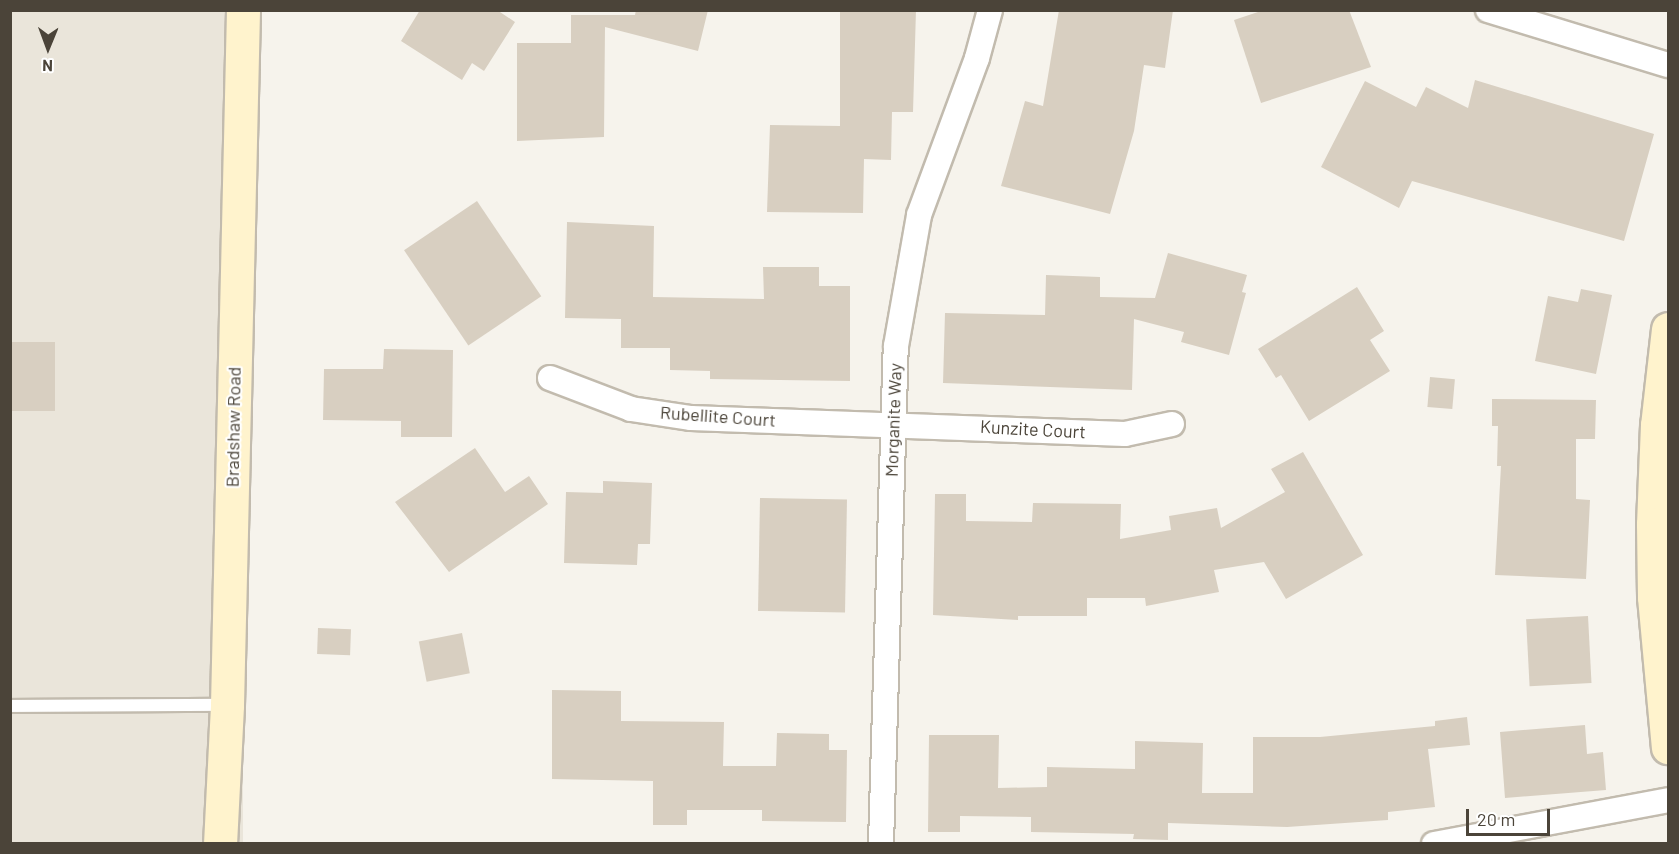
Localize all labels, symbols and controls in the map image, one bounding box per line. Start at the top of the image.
north arrow [18,18,78,78]
text: N [42,57,53,76]
street label: Morganite Way [880,363,906,477]
street label: Bradshaw Road [221,366,245,488]
street label: Rubellite Court [659,401,777,431]
street label: Kunzite Court [979,415,1087,443]
scale bar [1469,797,1553,835]
text: 20 m [1477,808,1515,830]

